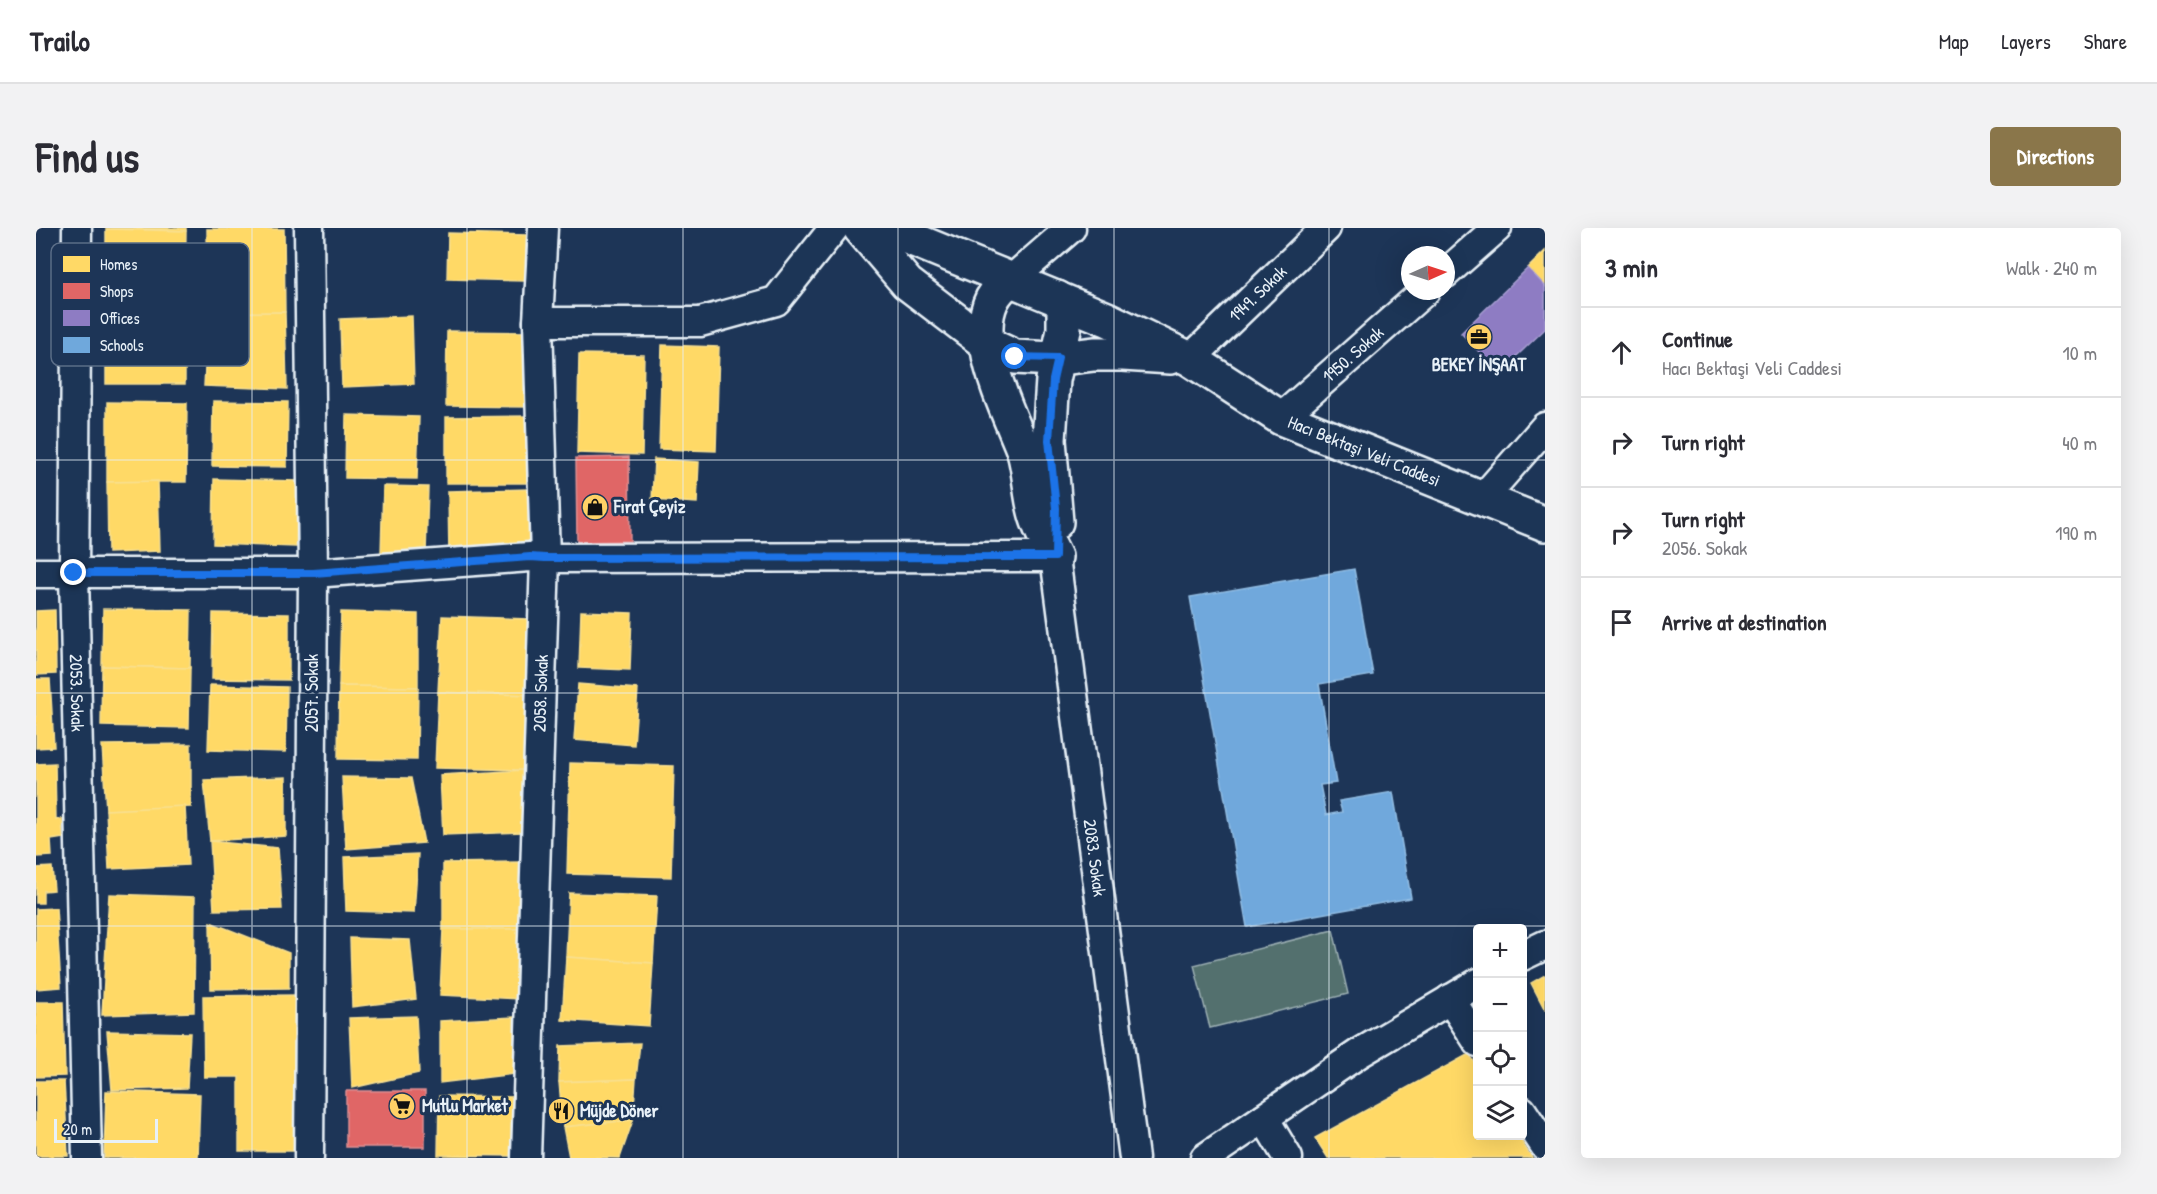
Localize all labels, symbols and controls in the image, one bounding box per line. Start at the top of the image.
text: Trailo [30,22,90,60]
text: Map [1939,27,1968,56]
text: Layers [2001,27,2051,56]
text: Share [2084,27,2127,56]
button: Directions [1990,127,2121,186]
text: Find us [36,128,139,185]
legend [51,243,249,366]
north arrow [1401,246,1455,300]
text: 3 min [1605,250,1658,285]
text: Homes [100,253,137,275]
text: Walk · 240 m [2006,254,2097,281]
street label: 1949. Sokak [1223,259,1292,327]
text: Shops [100,280,134,302]
text: Offices [100,307,140,329]
street label: 1950. Sokak [1316,320,1389,388]
office icon: BEKEY İNŞAAT [1464,322,1494,352]
text: Continue [1662,324,1733,354]
text: Schools [100,334,144,356]
icon: ahead [1605,336,1638,369]
text: 10 m [2063,339,2097,366]
route start [1001,343,1027,369]
place label: BEKEY İNŞAAT [1432,352,1527,377]
text: Hacı Bektaşi Veli Caddesi [1662,354,1842,381]
street label: Hacı Bektaşi Veli Caddesi [1284,409,1444,493]
icon: right [1605,426,1638,459]
text: Turn right [1662,427,1745,457]
text: 40 m [2062,429,2097,456]
shop icon: Fırat Çeyiz [580,492,610,522]
place label: Fırat Çeyiz [613,494,686,520]
text: Turn right [1662,504,1745,534]
icon: right [1605,516,1638,549]
text: 190 m [2055,519,2097,546]
text: 2056. Sokak [1662,534,1747,561]
route end [60,559,86,585]
icon: arrive [1605,606,1638,639]
text: Arrive at destination [1662,607,1827,637]
street label: 2057. Sokak [299,653,324,732]
street label: 2053. Sokak [64,654,91,733]
street label: 2058. Sokak [526,654,554,732]
street label: 2083. Sokak [1078,817,1113,899]
map controls [1473,924,1527,1140]
button: + [1473,924,1527,978]
button: − [1473,978,1527,1032]
button: locate [1473,1032,1527,1086]
button: layers [1473,1086,1527,1140]
supermarket icon: Mutlu Market [387,1091,417,1121]
place label: Mutlu Market [422,1093,509,1118]
restaurant icon: Müjde Döner [546,1096,576,1126]
place label: Müjde Döner [580,1098,659,1123]
scale bar [54,1116,158,1144]
text: 20 m [63,1118,92,1140]

